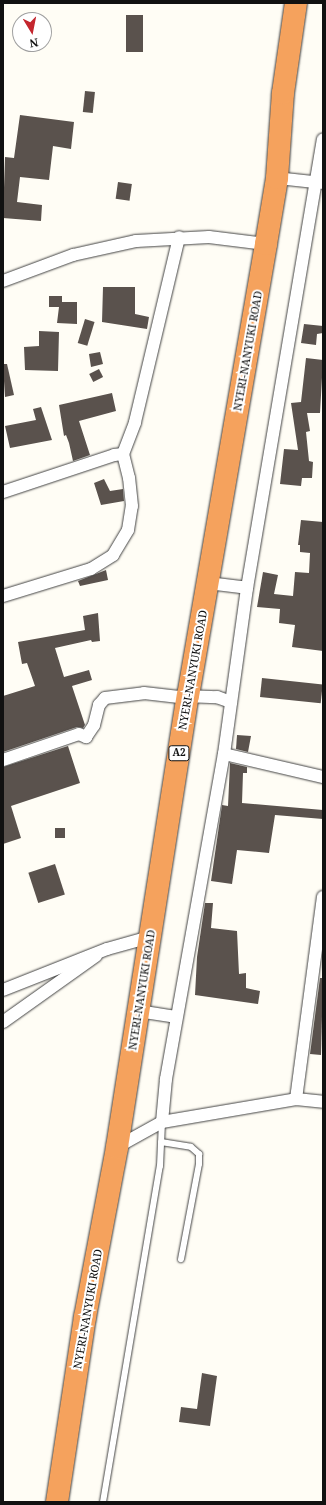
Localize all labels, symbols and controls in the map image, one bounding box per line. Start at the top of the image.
north arrow [12,12,52,52]
text: N [28,35,40,51]
street label: NYERI-NANYUKI ROAD [231,290,265,412]
street label: NYERI-NANYUKI ROAD [176,609,210,731]
road number: A2 [168,745,190,761]
street label: NYERI-NANYUKI ROAD [126,929,158,1051]
street label: NYERI-NANYUKI ROAD [71,1248,105,1370]

